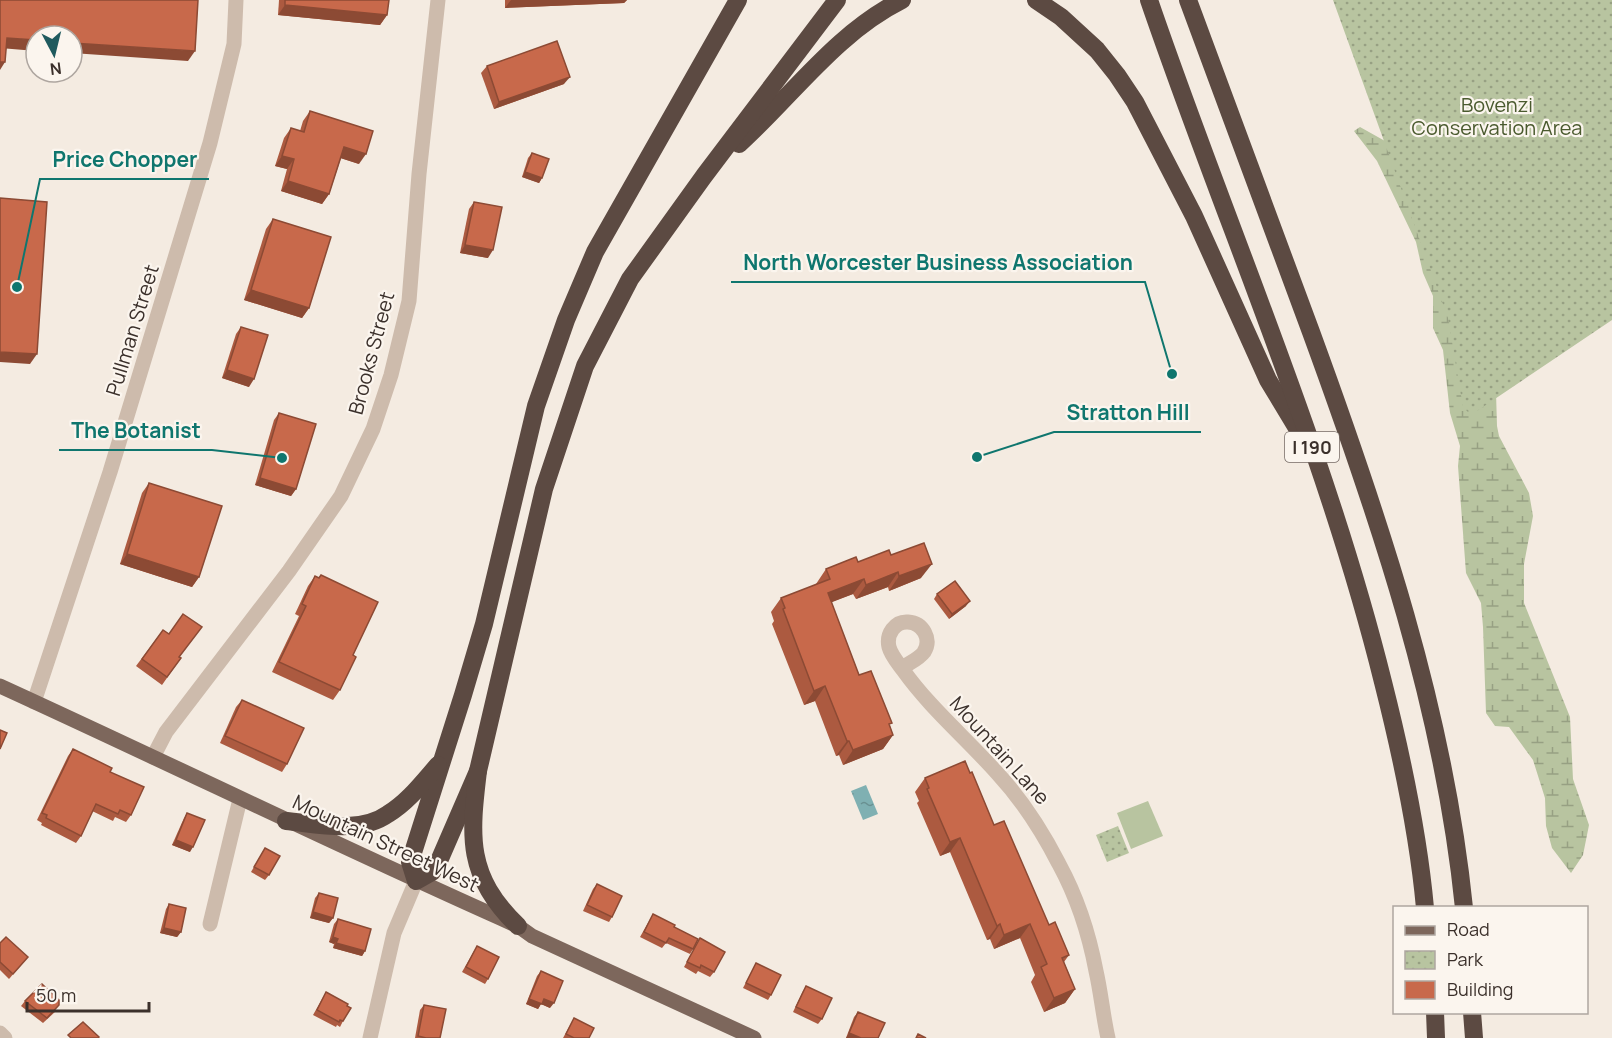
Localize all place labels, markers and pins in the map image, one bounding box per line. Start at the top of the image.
callout: Price Chopper [40,140,209,179]
callout: North Worcester Business Association [731,243,1145,282]
callout: Stratton Hill [1054,393,1201,432]
callout: The Botanist [59,411,212,450]

